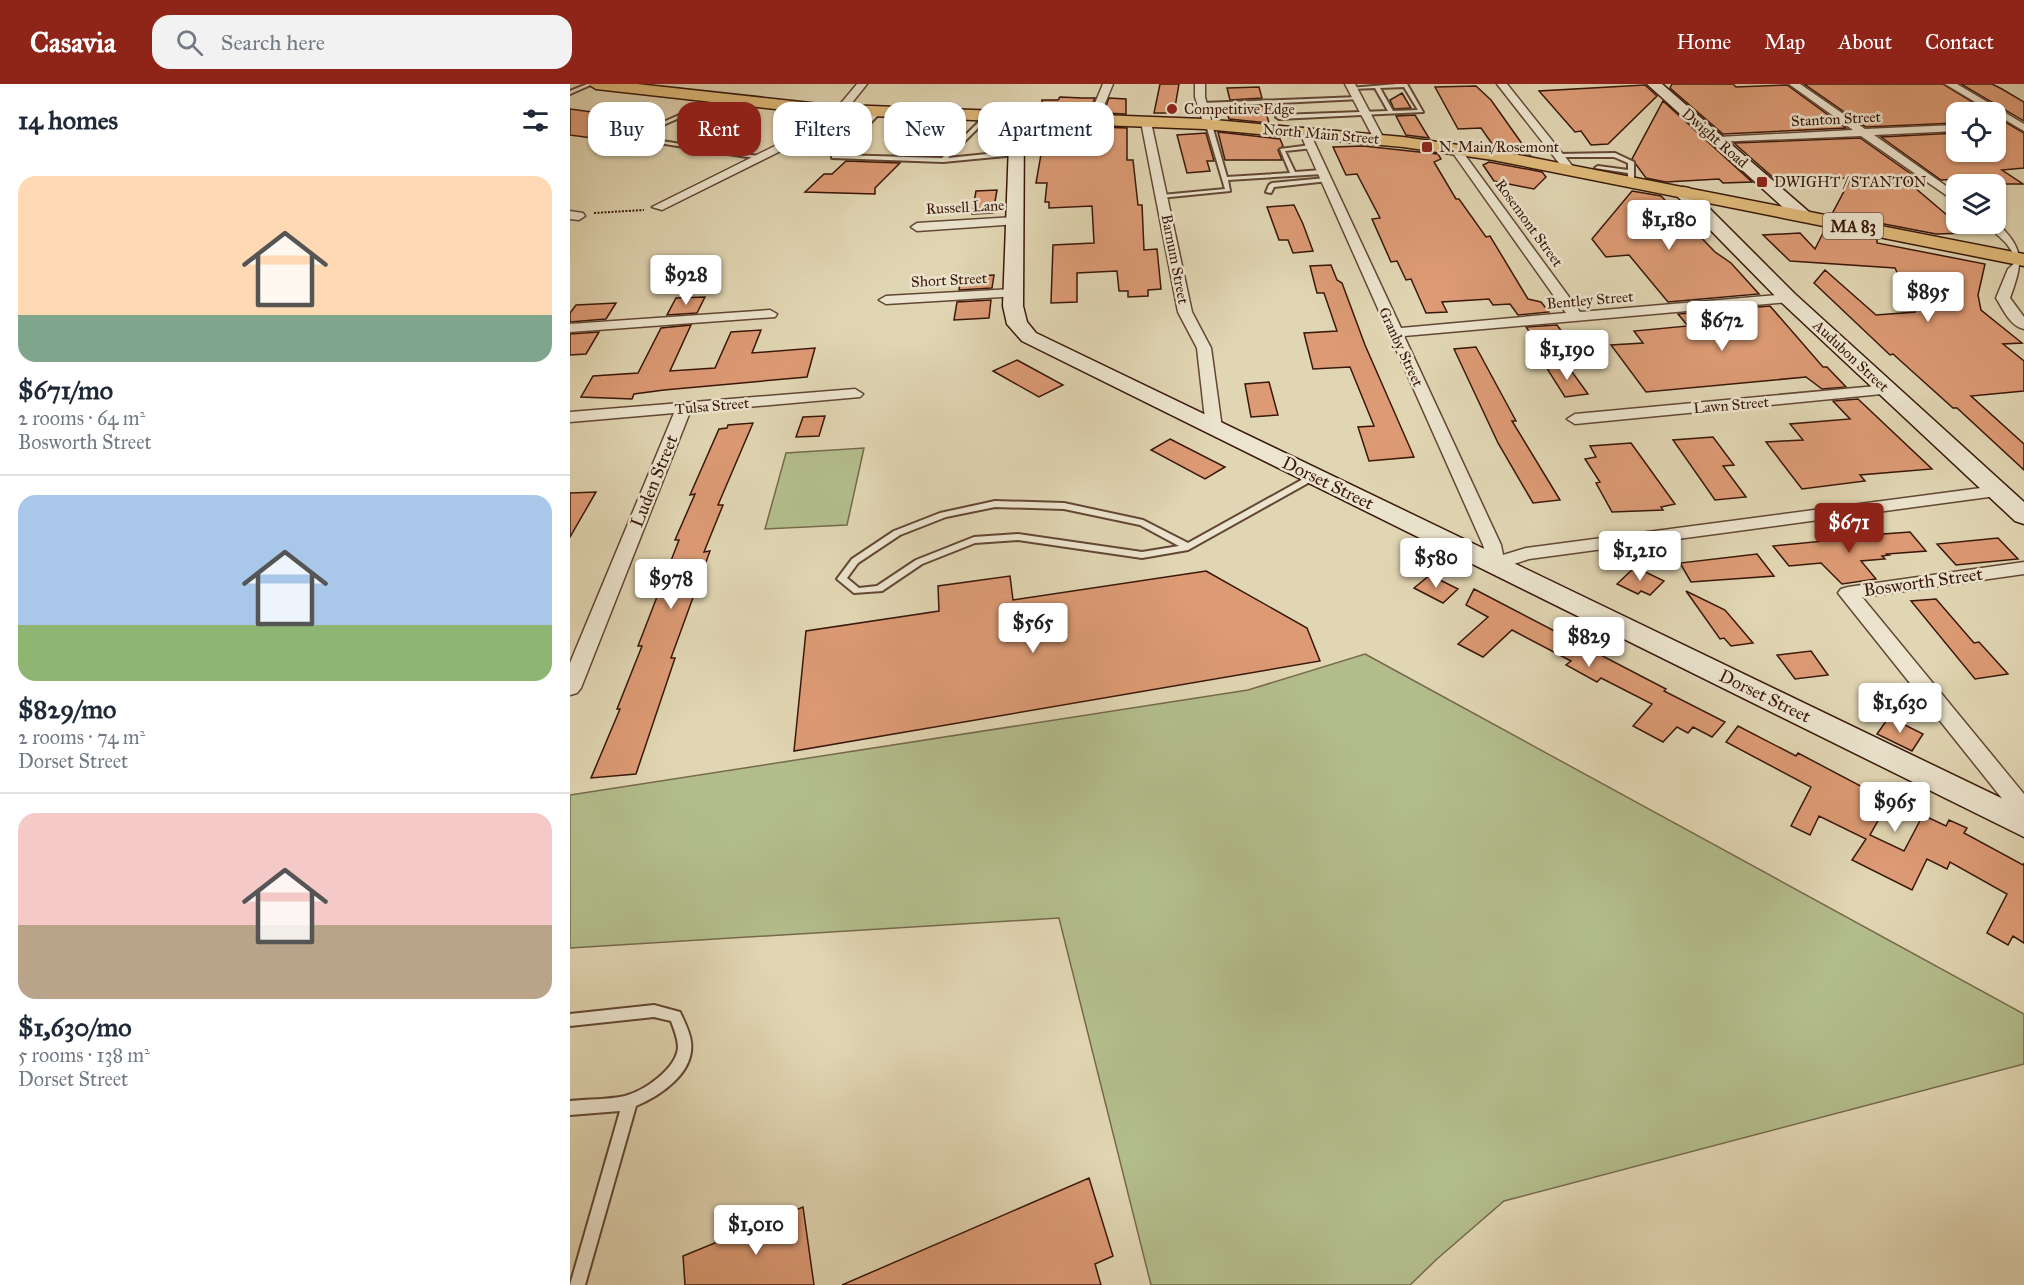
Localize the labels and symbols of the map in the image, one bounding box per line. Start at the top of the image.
place label: Competitive Edge [1184,100,1295,118]
marker: Competitive Edge [1165,102,1179,116]
street label: Dwight Road [1678,104,1752,172]
street label: Stanton Street [1791,108,1882,130]
street label: North Main Street [1262,120,1381,148]
place label: N. Main/Rosemont [1439,138,1560,156]
marker: N. Main/Rosemont [1420,140,1434,154]
place label: DWIGHT / STANTON [1774,173,1927,191]
marker: DWIGHT / STANTON [1755,175,1769,189]
street label: Rosemont Street [1491,176,1567,271]
street label: Russell Lane [925,196,1005,218]
pin: $1,180 [1620,200,1718,251]
street label: Barnum Street [1157,213,1193,306]
road number: MA 83 [1823,213,1883,239]
pin: $928 [650,255,722,306]
street label: Short Street [911,269,988,291]
pin: $895 [1892,272,1964,323]
street label: Bentley Street [1546,287,1635,313]
pin: $672 [1686,301,1758,352]
street label: Granby Street [1375,304,1428,390]
street label: Audubon Street [1809,316,1893,396]
pin: $1,190 [1518,330,1616,381]
street label: Lawn Street [1692,393,1770,417]
street label: Tulsa Street [674,394,751,418]
street label: Luden Street [625,431,683,530]
street label: Dorset Street [1279,451,1378,515]
pin: $671 [1813,503,1885,554]
pin: $1,210 [1591,531,1689,582]
pin: $580 [1400,538,1472,589]
pin: $978 [635,559,707,610]
street label: Bosworth Street [1862,563,1985,601]
pin: $565 [997,603,1069,654]
pin: $829 [1553,617,1625,668]
street label: Dorset Street [1716,664,1815,728]
pin: $1,630 [1851,683,1949,734]
pin: $965 [1859,782,1931,833]
pin: $1,010 [707,1205,805,1256]

